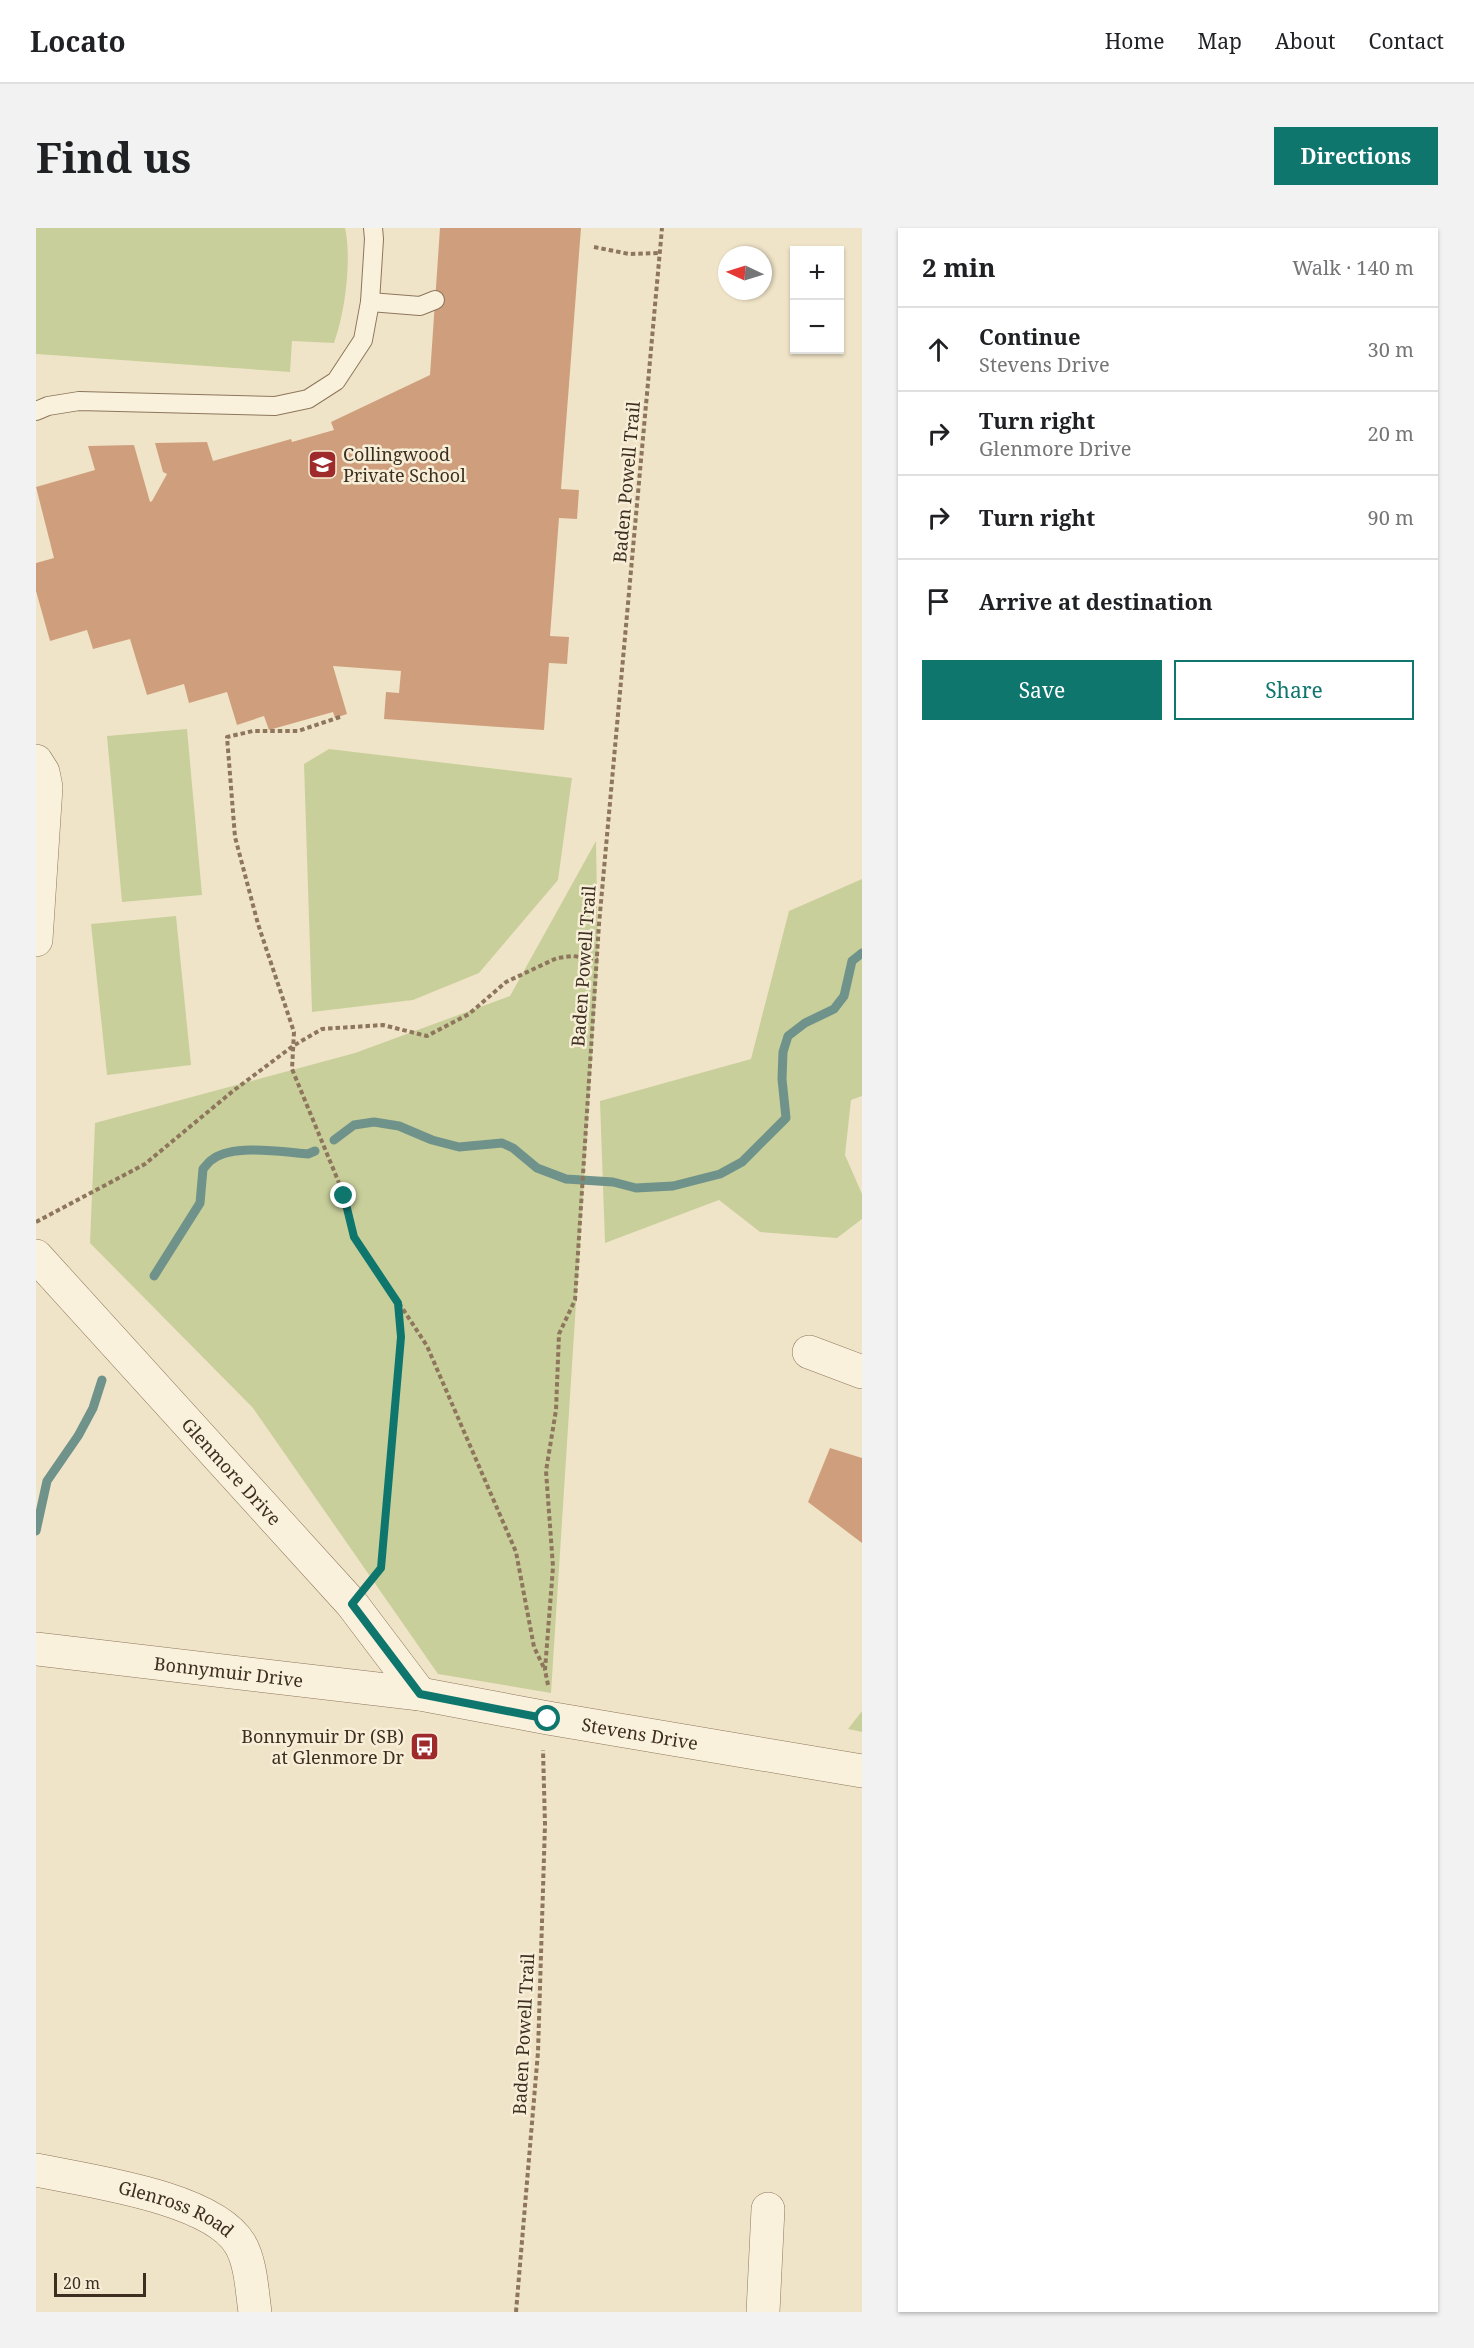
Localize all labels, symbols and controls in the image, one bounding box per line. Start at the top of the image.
text: Locato [30,22,126,60]
text: Home [1105,27,1165,55]
text: Map [1198,27,1242,55]
text: About [1275,27,1336,55]
text: Contact [1369,27,1444,55]
button: Directions [1274,127,1438,185]
text: Find us [36,128,191,185]
north arrow [718,246,772,300]
map controls [790,246,844,354]
button: + [790,246,844,300]
text: 2 min [922,249,996,285]
text: Walk · 140 m [1292,254,1414,281]
button: − [790,300,844,354]
text: Continue [979,321,1081,351]
icon: ahead [922,333,955,366]
text: 30 m [1368,336,1414,363]
text: Stevens Drive [979,351,1110,378]
street label: Baden Powell Trail [607,400,645,564]
text: Turn right [979,405,1095,435]
icon: right [922,417,955,450]
text: 20 m [1368,420,1414,447]
text: Glenmore Drive [979,435,1131,462]
place label: Collingwood Private School [343,442,466,487]
school or university icon: Collingwood Private School [306,448,338,480]
icon: right [922,501,955,534]
text: Turn right [979,502,1095,532]
text: 90 m [1368,504,1414,531]
icon: arrive [922,585,955,618]
text: Arrive at destination [979,586,1213,616]
button: Save [922,660,1162,720]
button: Share [1174,660,1414,720]
street label: Baden Powell Trail [565,884,601,1048]
route end [330,1182,356,1208]
street label: Glenmore Drive [177,1413,287,1530]
street label: Bonnymuir Drive [153,1651,305,1692]
route start [534,1705,560,1731]
street label: Stevens Drive [580,1712,700,1755]
place label: Bonnymuir Dr (SB) at Glenmore Dr [241,1724,405,1769]
bus stop icon: Bonnymuir Dr (SB) at Glenmore Dr [409,1730,441,1762]
street label: Baden Powell Trail [507,1952,539,2115]
street label: Glenross Road [116,2175,239,2242]
scale bar [54,2270,146,2298]
text: 20 m [63,2272,100,2294]

